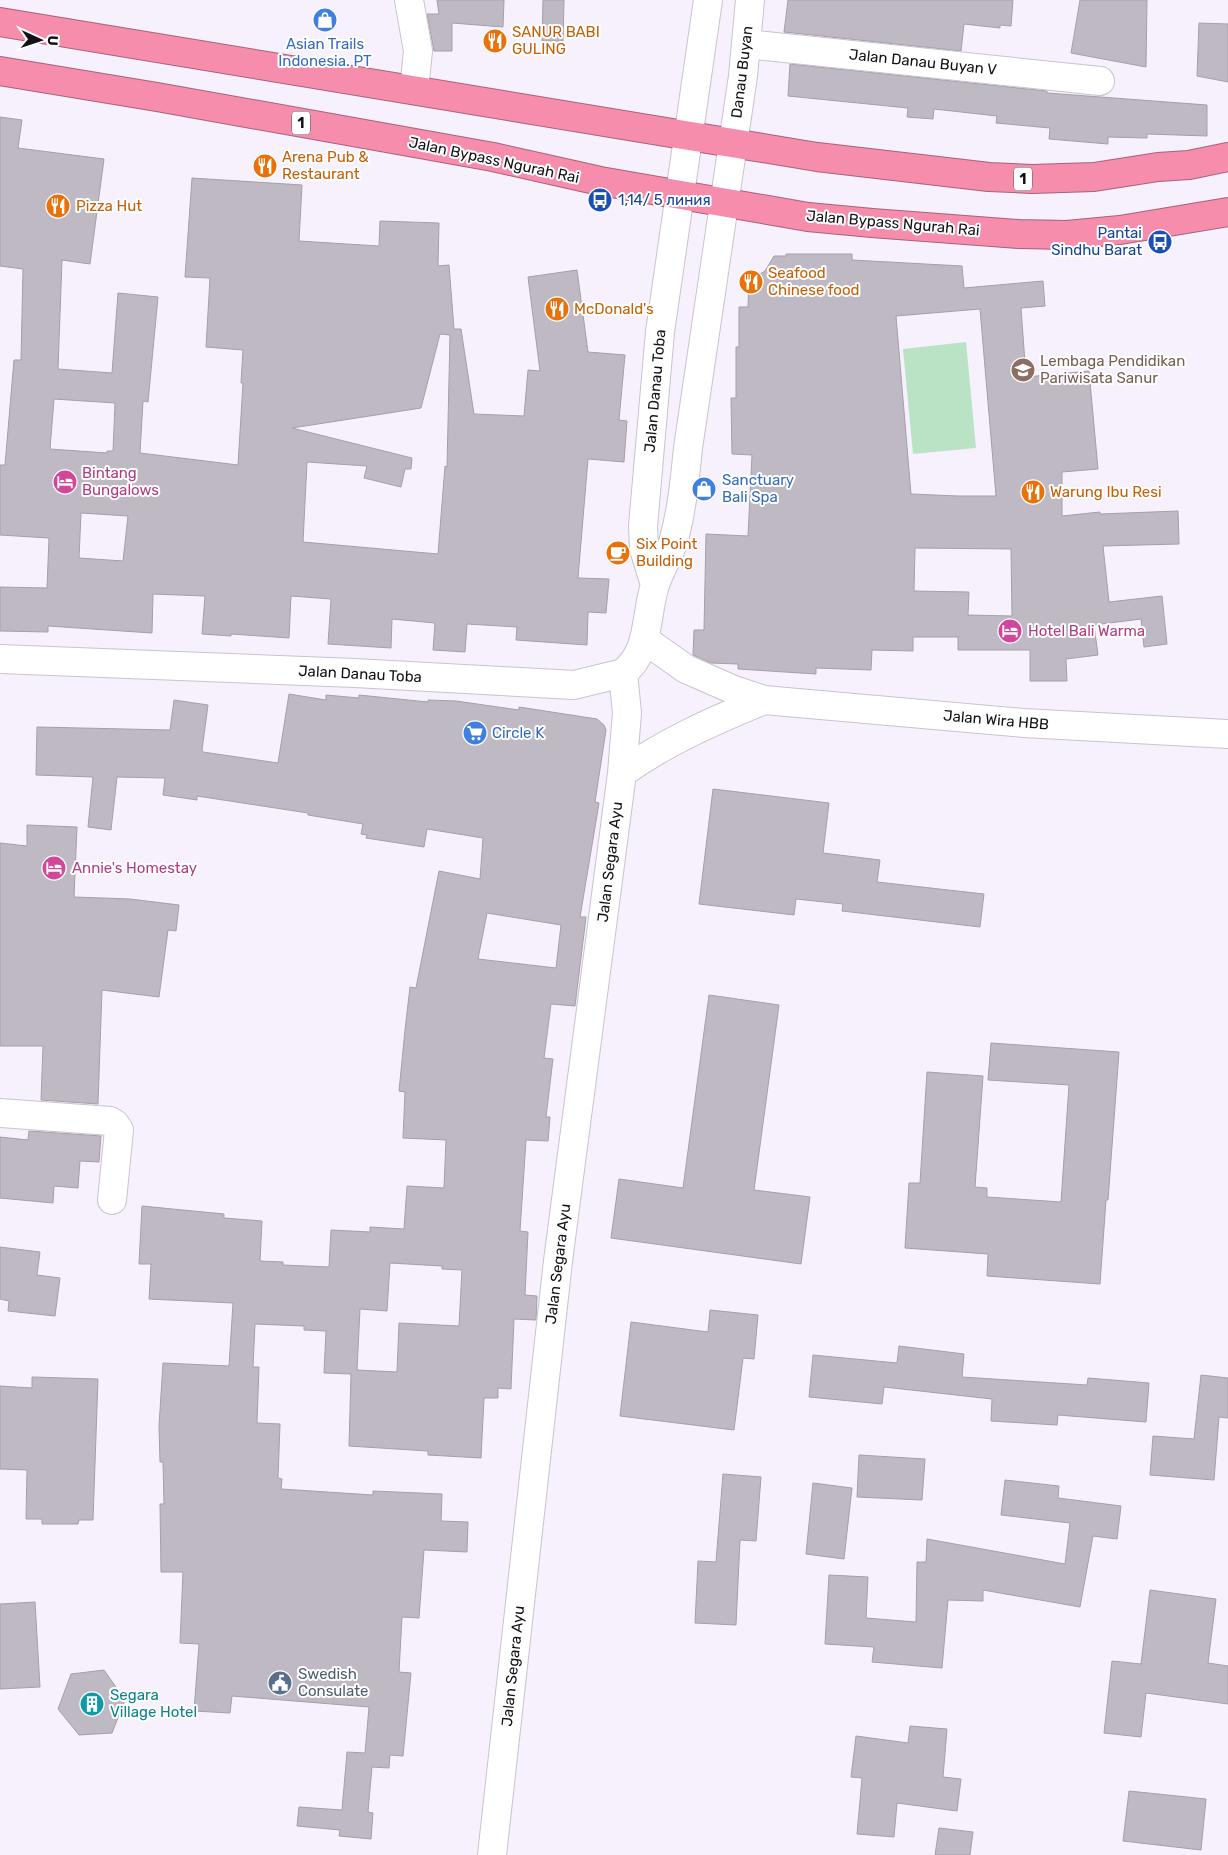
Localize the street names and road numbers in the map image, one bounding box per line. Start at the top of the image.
street label: Danau Buyan [727,25,757,119]
street label: Jalan Danau Buyan V [848,45,998,79]
road number: 1 [292,112,310,134]
street label: Jalan Bypass Ngurah Rai [407,133,581,187]
road number: 1 [1014,168,1032,190]
street label: Jalan Bypass Ngurah Rai [806,206,980,240]
street label: Jalan Danau Toba [641,329,669,453]
street label: Jalan Danau Toba [298,662,422,686]
street label: Jalan Wira HBB [942,706,1050,734]
street label: Jalan Segara Ayu [594,801,626,923]
street label: Jalan Segara Ayu [542,1203,574,1325]
street label: Jalan Segara Ayu [498,1605,528,1727]

